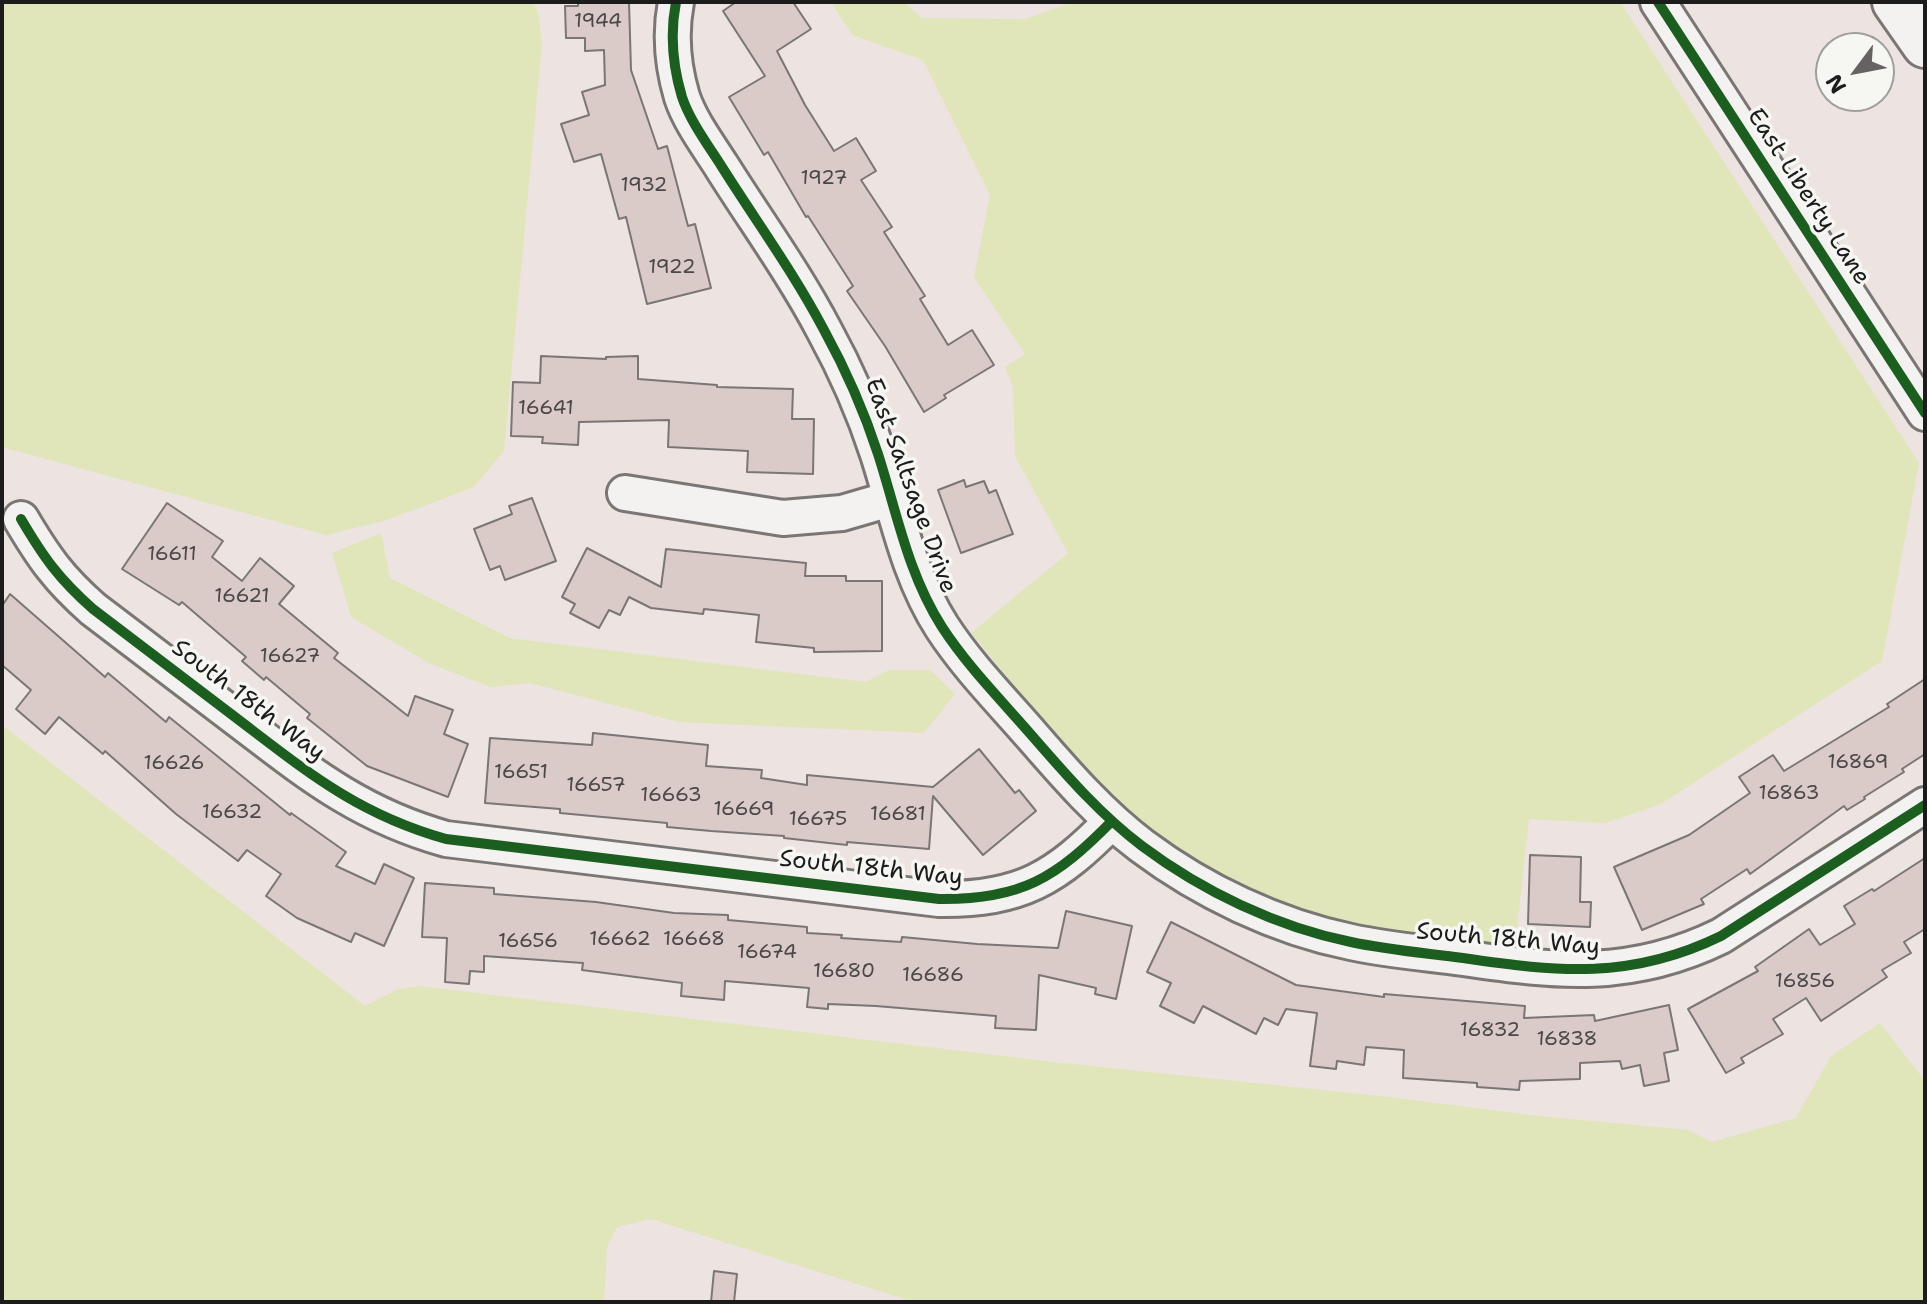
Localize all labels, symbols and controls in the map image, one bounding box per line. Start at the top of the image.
house number: 1944 [574,10,622,34]
north arrow [1815,32,1895,112]
text: N [1819,69,1853,99]
street label: East Liberty Lane [1740,103,1876,291]
house number: 1927 [800,167,848,191]
house number: 1932 [620,174,668,198]
house number: 1922 [648,256,696,280]
street label: East Saltsage Drive [858,375,962,597]
house number: 16641 [518,397,574,421]
house number: 16611 [147,543,197,567]
house number: 16621 [214,585,270,609]
street label: South 18th Way [166,634,330,768]
house number: 16627 [260,645,320,669]
house number: 16869 [1828,751,1888,775]
house number: 16626 [143,752,205,776]
house number: 16651 [494,761,548,785]
house number: 16657 [566,774,626,798]
house number: 16863 [1758,782,1820,806]
house number: 16663 [640,784,702,808]
house number: 16669 [713,798,775,822]
house number: 16632 [202,801,262,825]
house number: 16681 [870,803,926,827]
house number: 16675 [789,808,847,832]
street label: South 18th Way [778,845,964,893]
street label: South 18th Way [1415,918,1601,962]
house number: 16662 [589,928,651,952]
house number: 16668 [663,928,725,952]
house number: 16656 [498,930,558,954]
house number: 16674 [737,941,797,965]
house number: 16680 [813,960,875,984]
house number: 16686 [902,964,964,988]
house number: 16856 [1775,970,1835,994]
house number: 16832 [1460,1019,1520,1043]
house number: 16838 [1536,1028,1598,1052]

